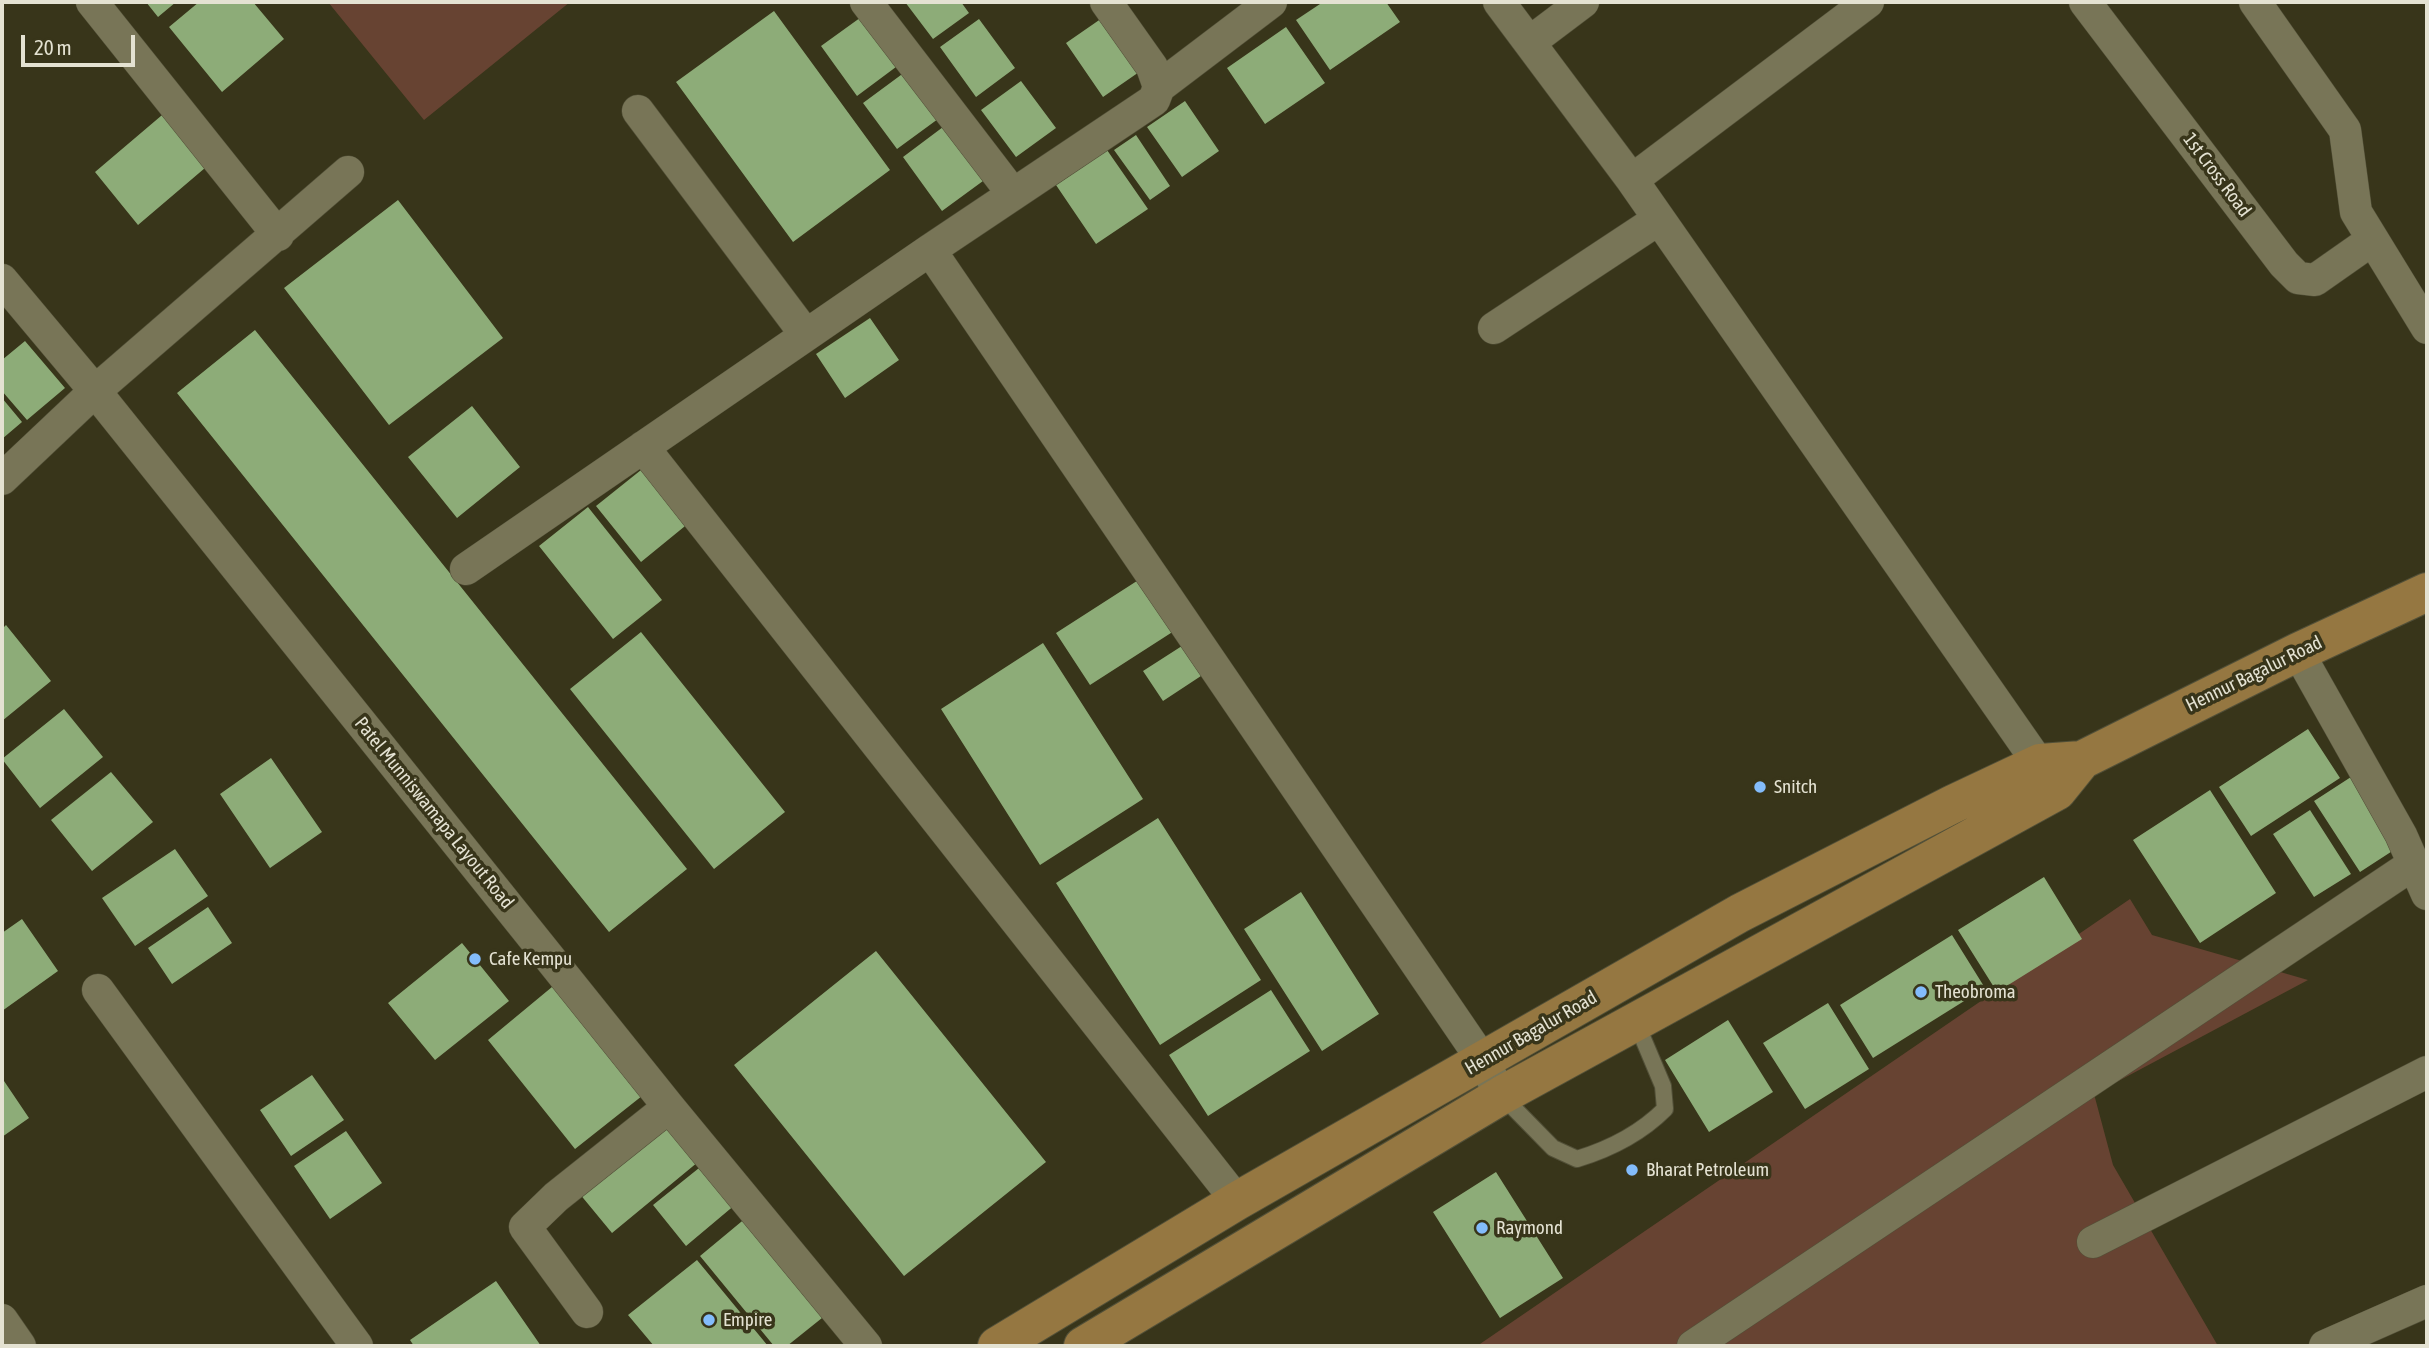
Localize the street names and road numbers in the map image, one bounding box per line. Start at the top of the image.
street label: 1st Cross Road [2178,129,2256,221]
street label: Hennur Bagalur Road [2182,631,2326,717]
street label: Patel Munniswamapa Layout Road [350,713,518,913]
street label: Hennur Bagalur Road [1461,986,1601,1080]

